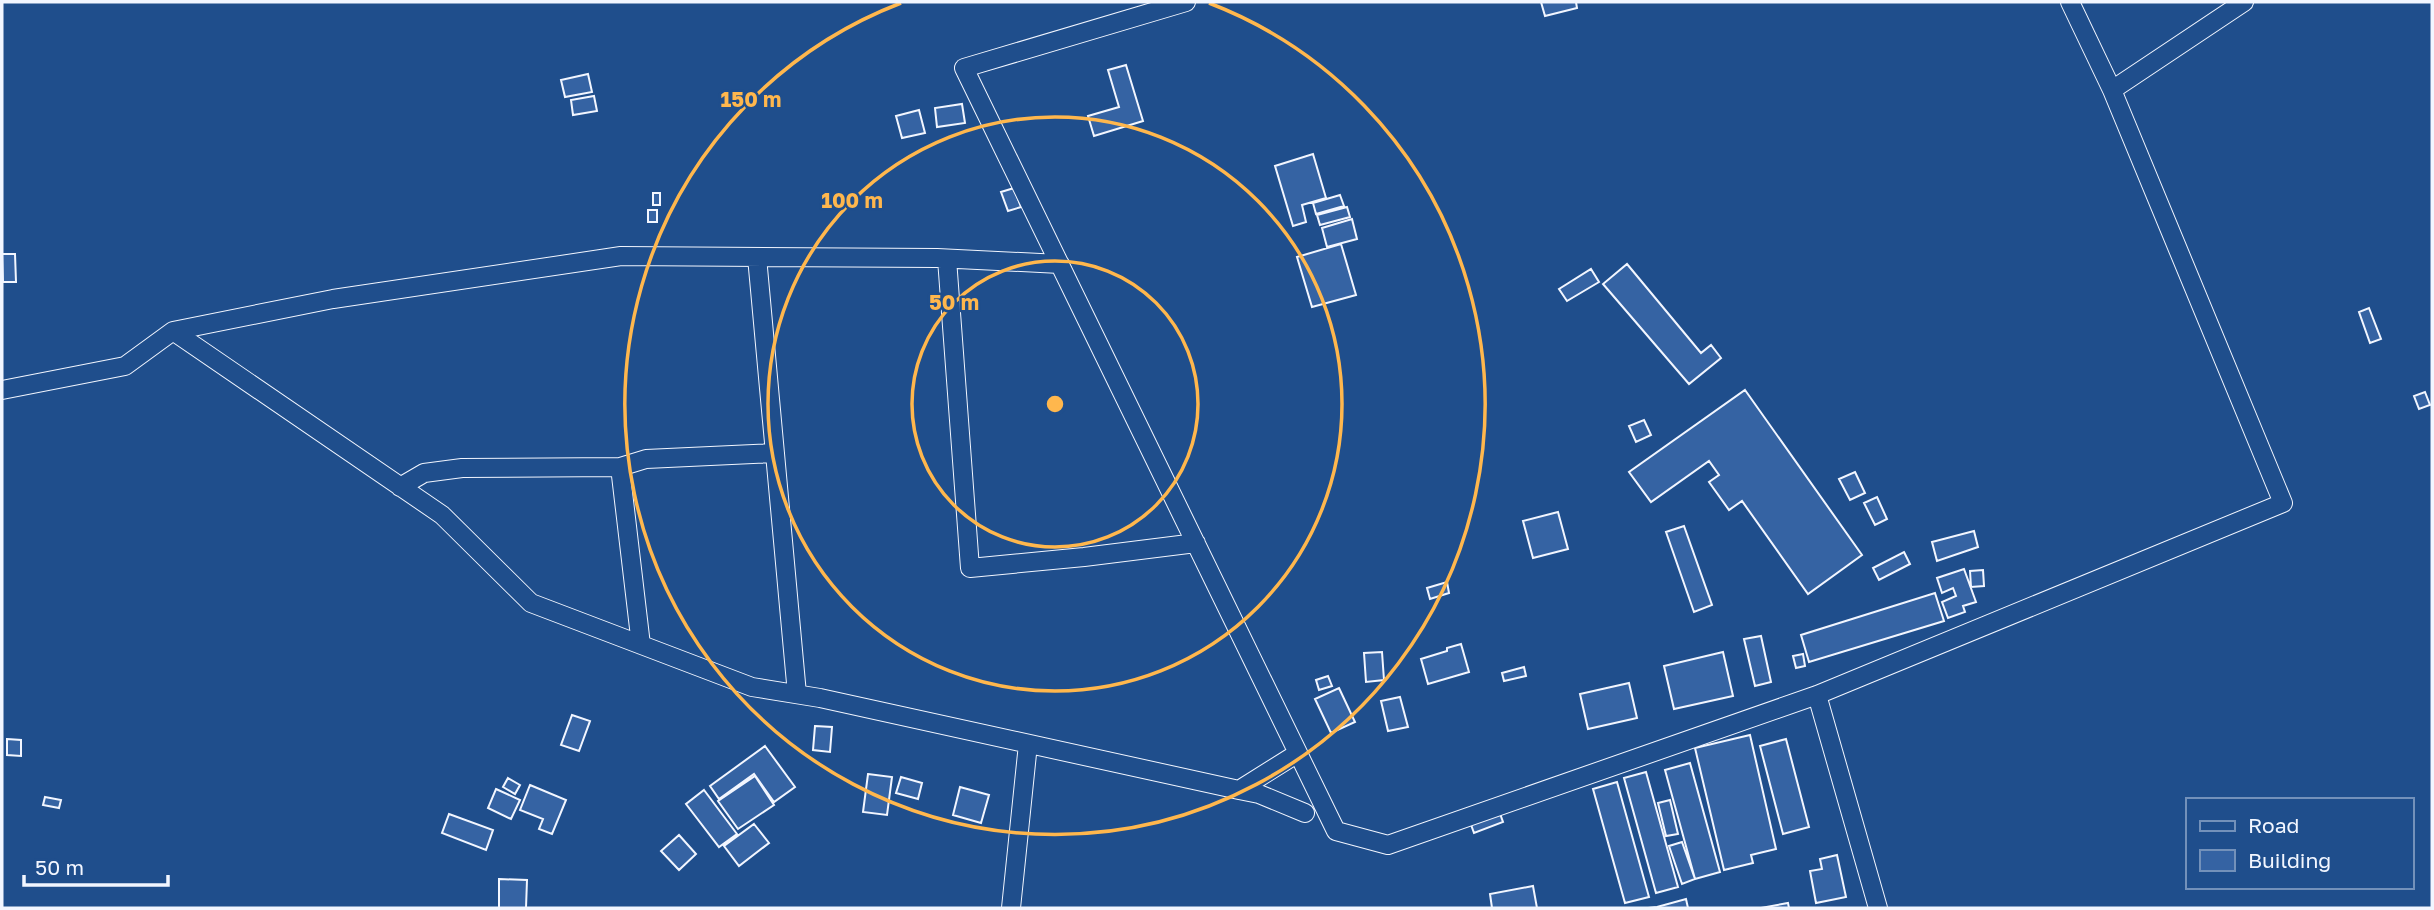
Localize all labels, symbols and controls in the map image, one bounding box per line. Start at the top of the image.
text: 150 m [721,86,781,112]
text: 100 m [821,187,883,213]
text: 50 m [929,289,979,315]
centre of rings [1043,392,1067,416]
legend [2186,798,2413,889]
text: Road [2248,812,2299,838]
scale bar [24,844,168,888]
text: Building [2248,847,2331,873]
text: 50 m [35,854,84,880]

